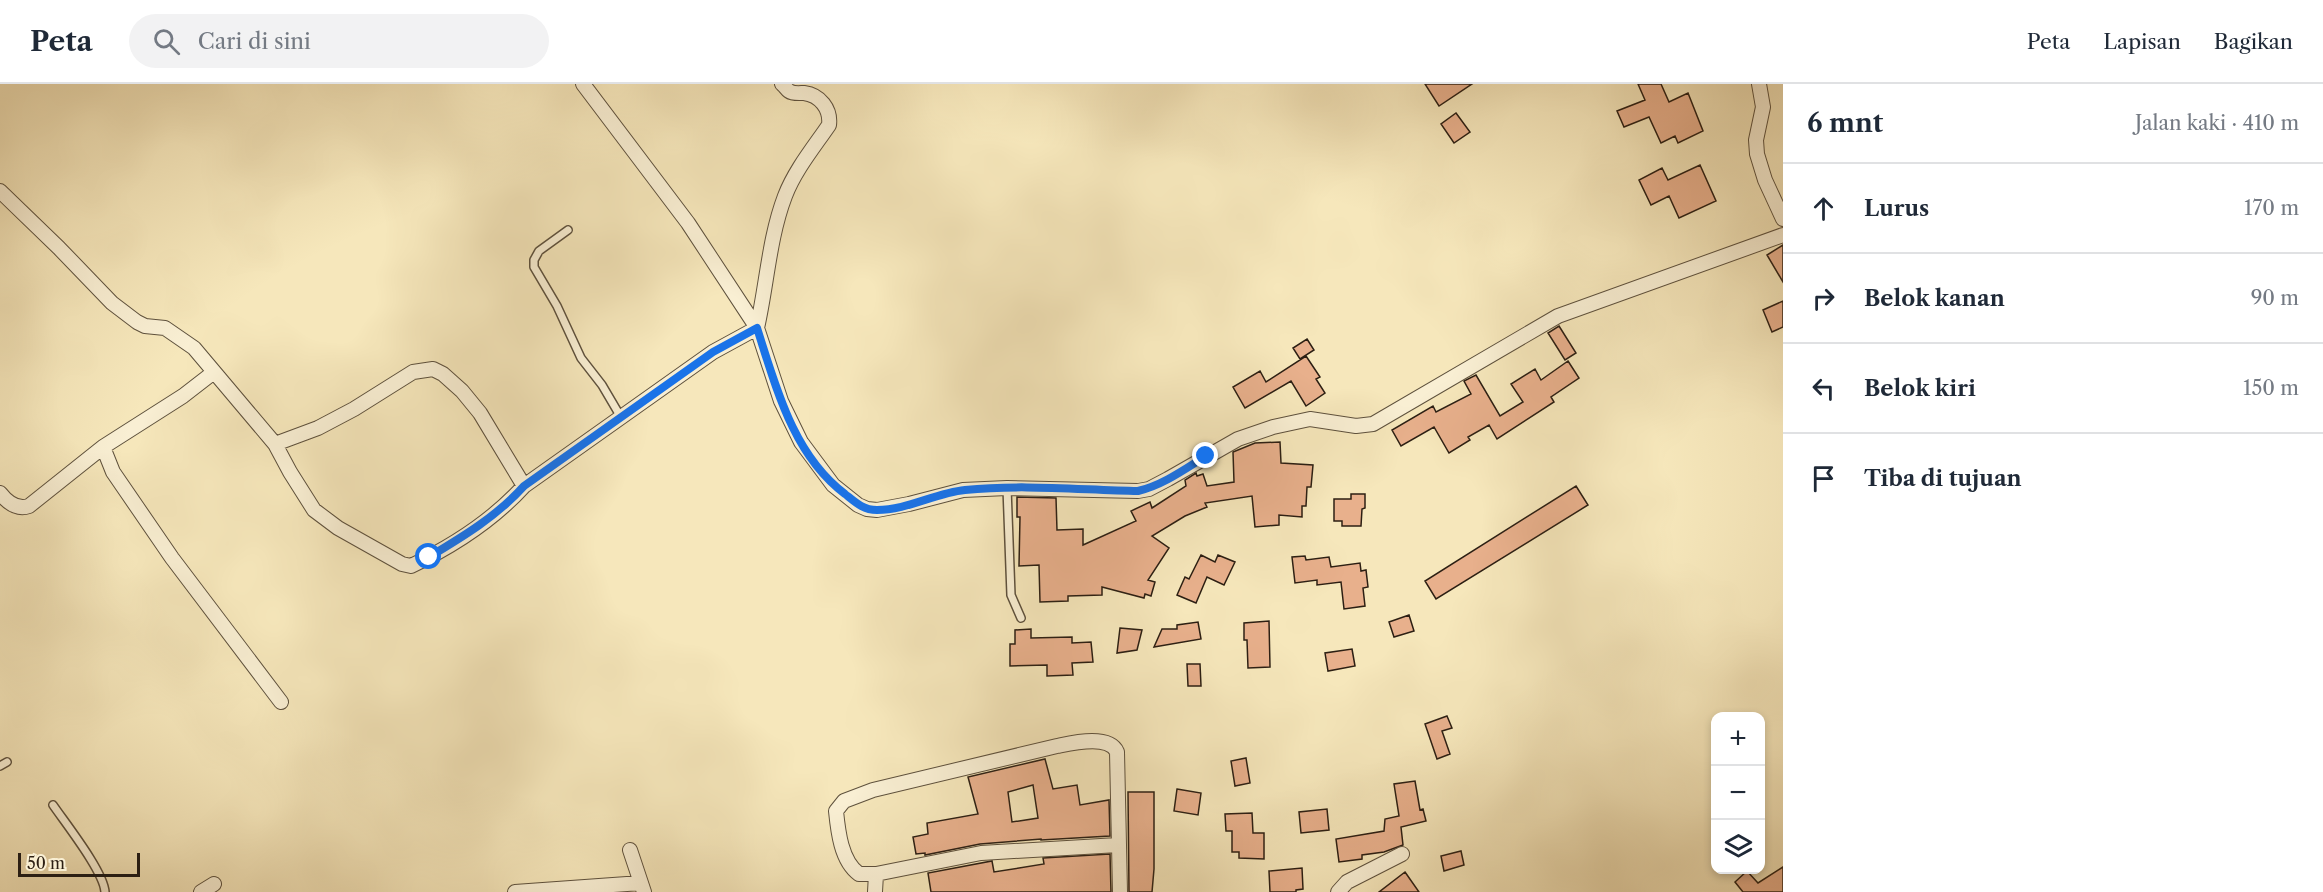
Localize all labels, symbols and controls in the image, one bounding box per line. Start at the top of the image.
search box [129,14,549,68]
text: Peta [30,24,93,58]
icon: search [150,25,183,58]
text: Cari di sini [198,28,311,55]
text: Peta [2027,29,2070,54]
text: Lapisan [2103,29,2181,54]
text: Bagikan [2214,29,2293,54]
text: 6 mnt [1807,107,1883,139]
text: Jalan kaki · 410 m [2135,111,2299,135]
icon: ahead [1807,192,1840,225]
text: Lurus [1864,195,1929,222]
text: 170 m [2244,196,2299,220]
icon: right [1807,282,1840,315]
text: Belok kanan [1864,285,2005,312]
text: 90 m [2251,286,2299,310]
icon: left [1807,372,1840,405]
text: Belok kiri [1864,375,1976,402]
text: 150 m [2243,376,2299,400]
route end [1192,442,1218,468]
icon: arrive [1807,462,1840,495]
text: Tiba di tujuan [1864,465,2022,492]
route start [415,543,441,569]
map controls [1711,712,1765,874]
button: + [1711,712,1765,766]
button: − [1711,766,1765,820]
button: layers [1711,820,1765,874]
scale bar [18,850,140,878]
text: 50 m [27,853,65,873]

